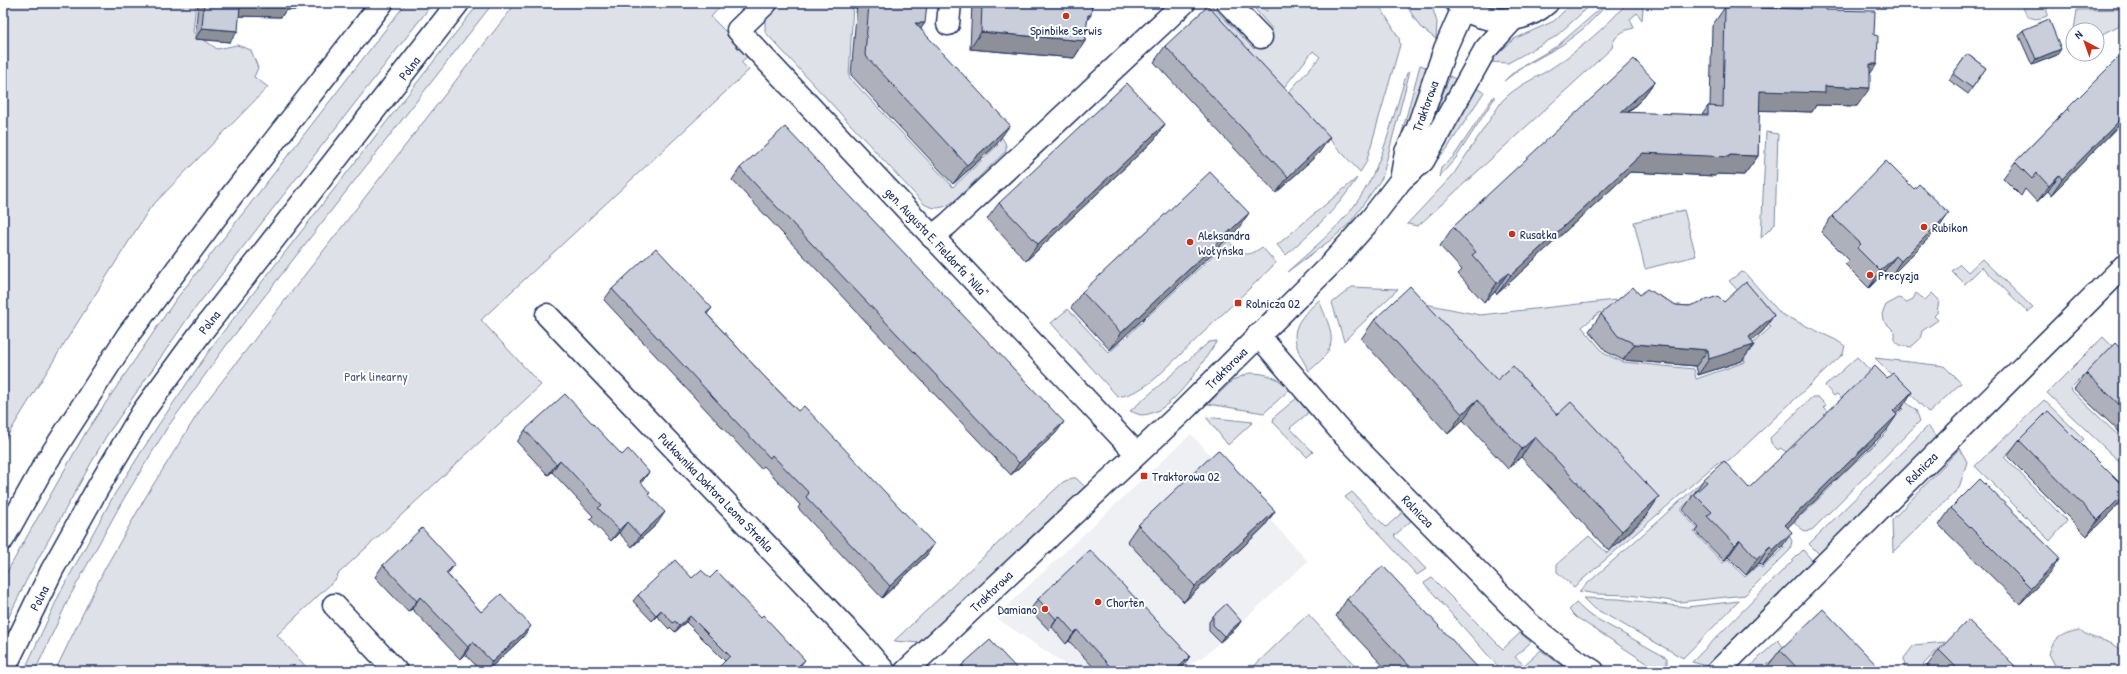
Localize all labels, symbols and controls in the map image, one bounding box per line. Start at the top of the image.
marker: Spinbike Serwis [1061,11,1071,21]
place label: Spinbike Serwis [1030,21,1102,39]
north arrow [2065,22,2105,62]
text: N [2072,27,2085,42]
street label: Polna [394,52,424,84]
street label: Traktorowa [1408,78,1442,134]
street label: gen. Augusta E. Fieldorfa "Nila" [881,183,993,301]
place label: Rubikon [1932,218,1968,236]
marker: Rubikon [1919,222,1929,232]
place label: Rusałka [1520,225,1557,243]
place label: Aleksandra Wołyńska [1198,226,1250,259]
marker: Rusałka [1507,229,1517,239]
marker: Aleksandra Wołyńska [1185,237,1195,247]
place label: Precyzja [1878,266,1919,284]
marker: Precyzja [1865,270,1875,280]
place label: Rolnicza 02 [1246,294,1300,312]
marker: Rolnicza 02 [1233,298,1243,308]
street label: Polna [194,306,224,338]
street label: Traktorowa [1201,343,1251,393]
park label: Park linearny [344,367,408,385]
street label: Pułkownika Doktora Leona Strehla [654,429,778,555]
street label: Rolnicza [1901,448,1941,488]
place label: Traktorowa 02 [1152,467,1220,485]
marker: Traktorowa 02 [1139,471,1149,481]
street label: Rolnicza [1398,491,1438,531]
street label: Traktorowa [966,566,1016,616]
street label: Polna [25,582,53,614]
place label: Chorten [1106,593,1144,611]
marker: Chorten [1093,597,1103,607]
place label: Damiano [998,600,1037,618]
marker: Damiano [1040,604,1050,614]

